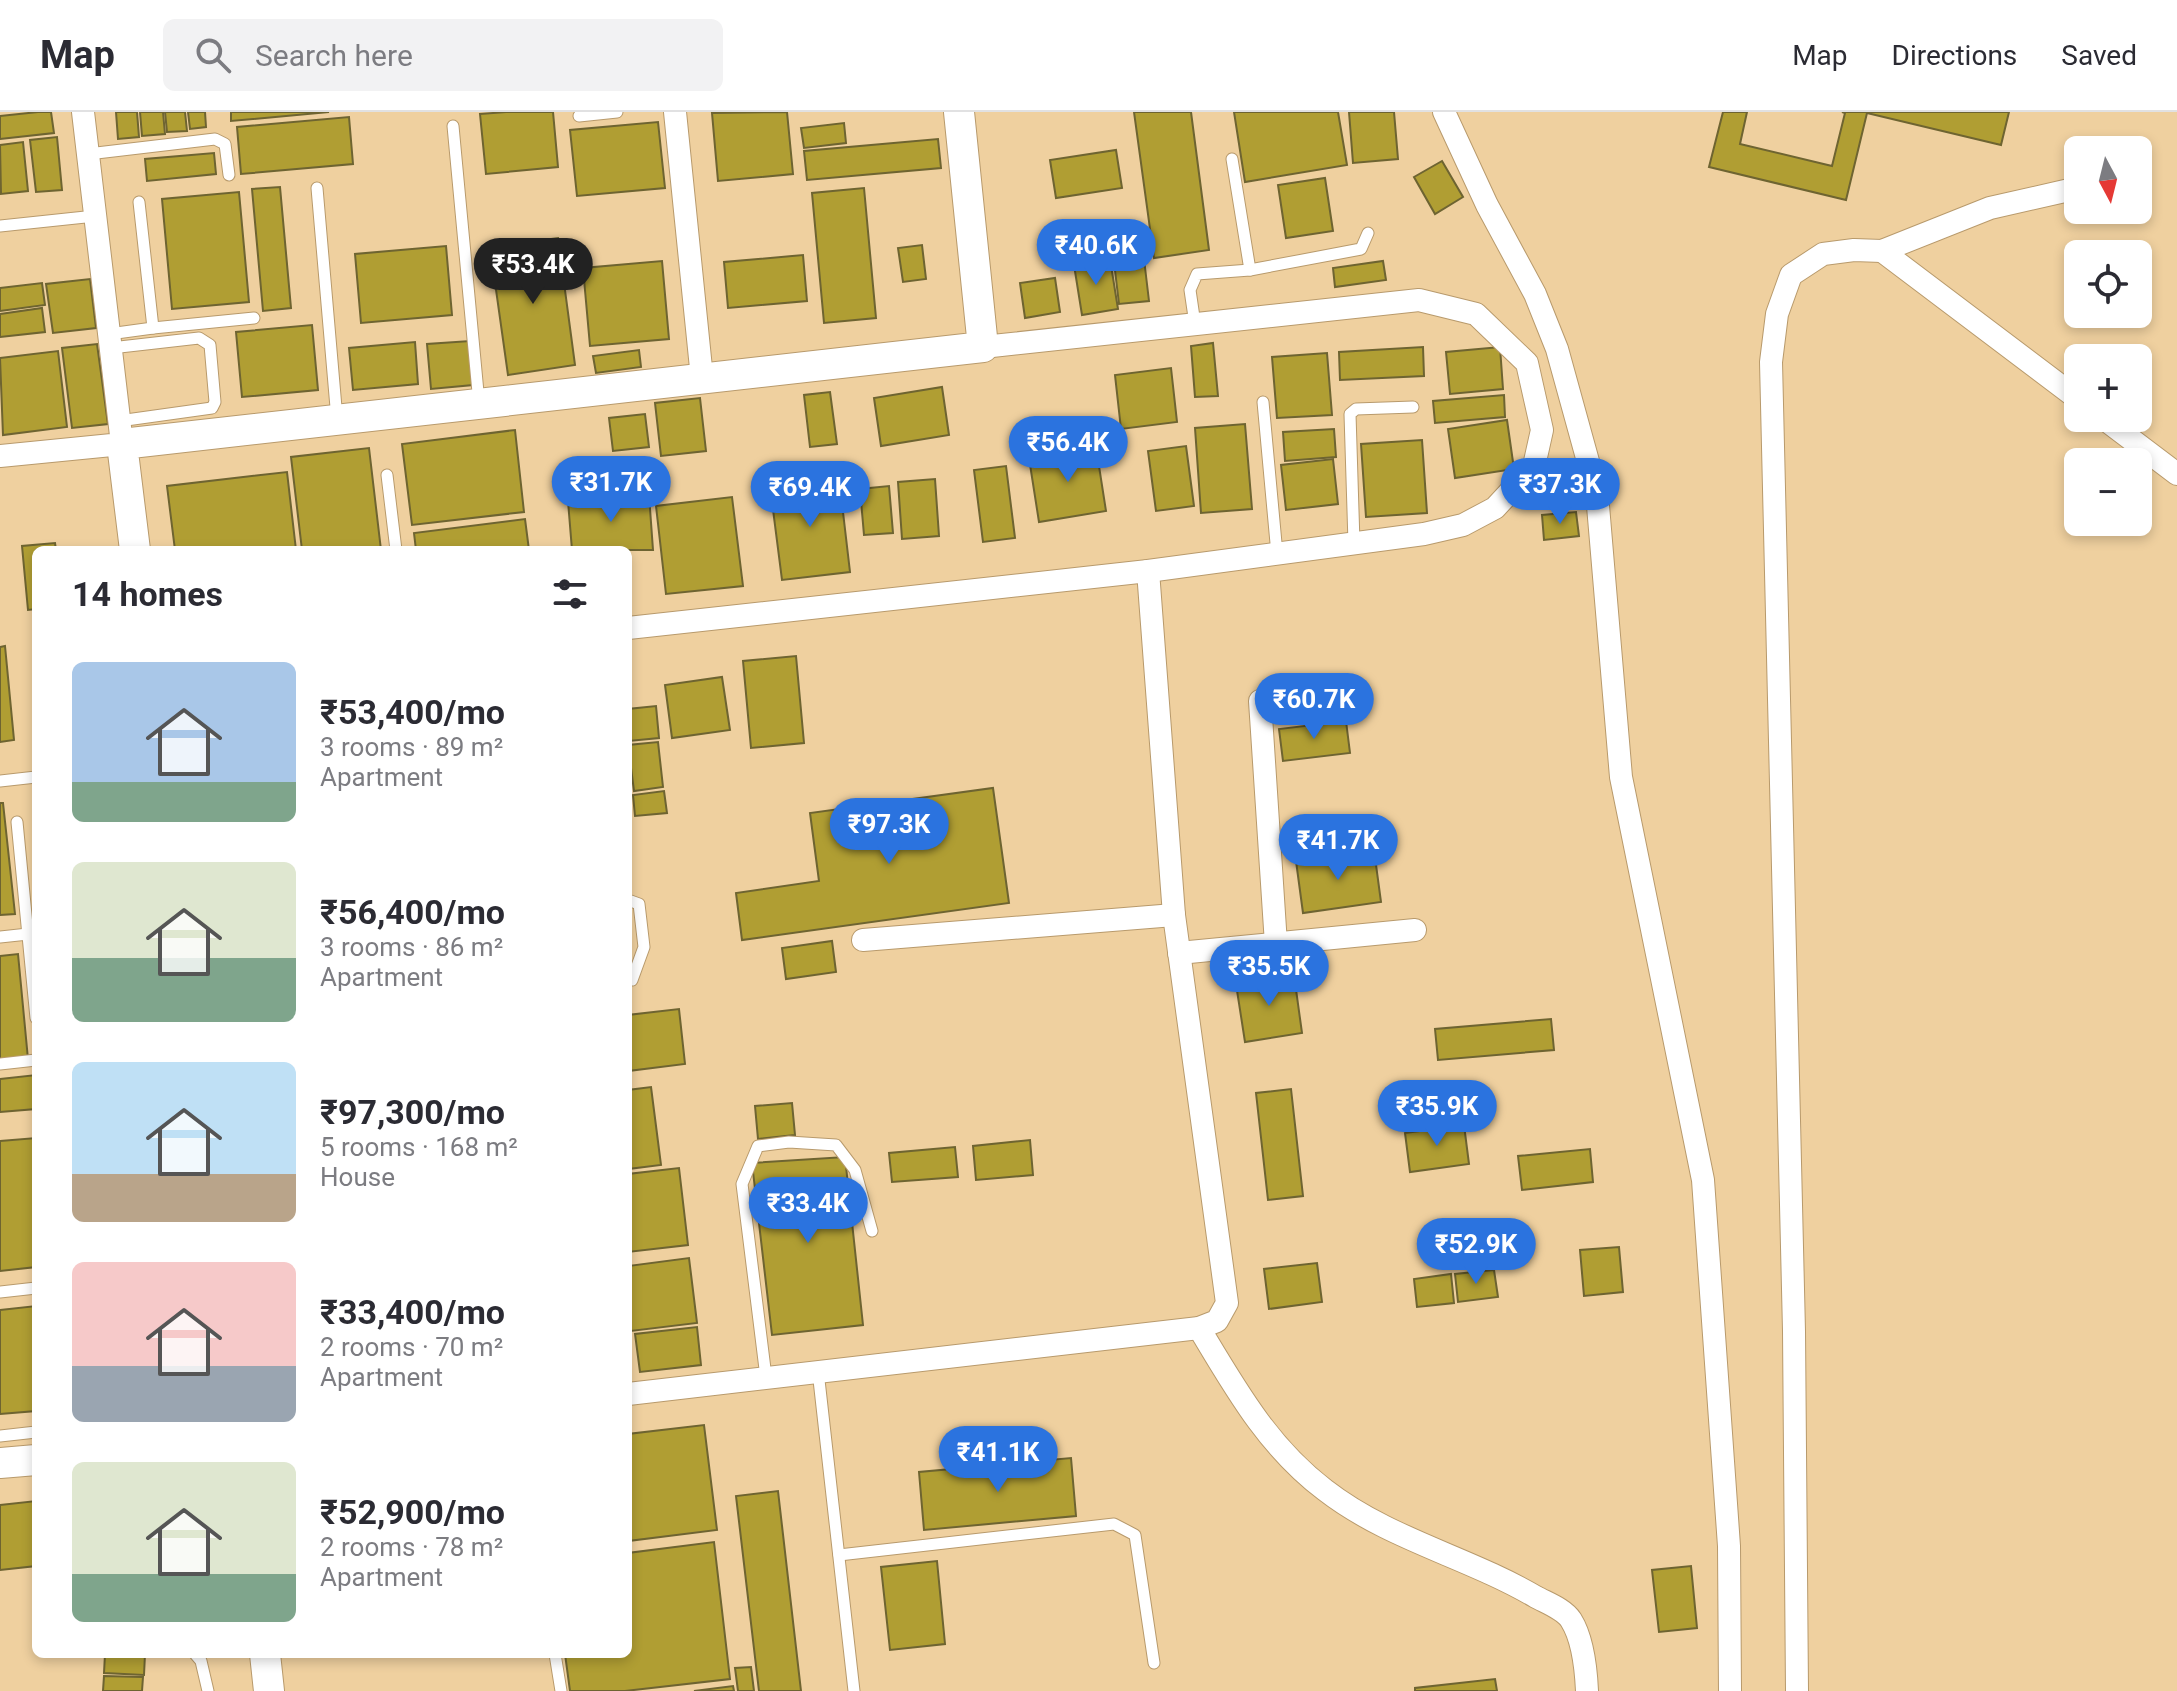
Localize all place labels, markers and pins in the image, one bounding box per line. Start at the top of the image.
pin: ₹40.6K [1031,219,1161,287]
pin: ₹53.4K [468,238,598,306]
pin: ₹56.4K [1003,416,1133,484]
pin: ₹31.7K [546,456,676,524]
pin: ₹37.3K [1495,458,1625,526]
pin: ₹69.4K [745,461,875,529]
pin: ₹60.7K [1249,673,1379,741]
pin: ₹97.3K [824,798,954,866]
pin: ₹41.7K [1273,814,1403,882]
pin: ₹35.5K [1204,940,1334,1008]
pin: ₹35.9K [1372,1080,1502,1148]
pin: ₹33.4K [743,1177,873,1245]
pin: ₹52.9K [1411,1218,1541,1286]
pin: ₹41.1K [933,1426,1063,1494]

